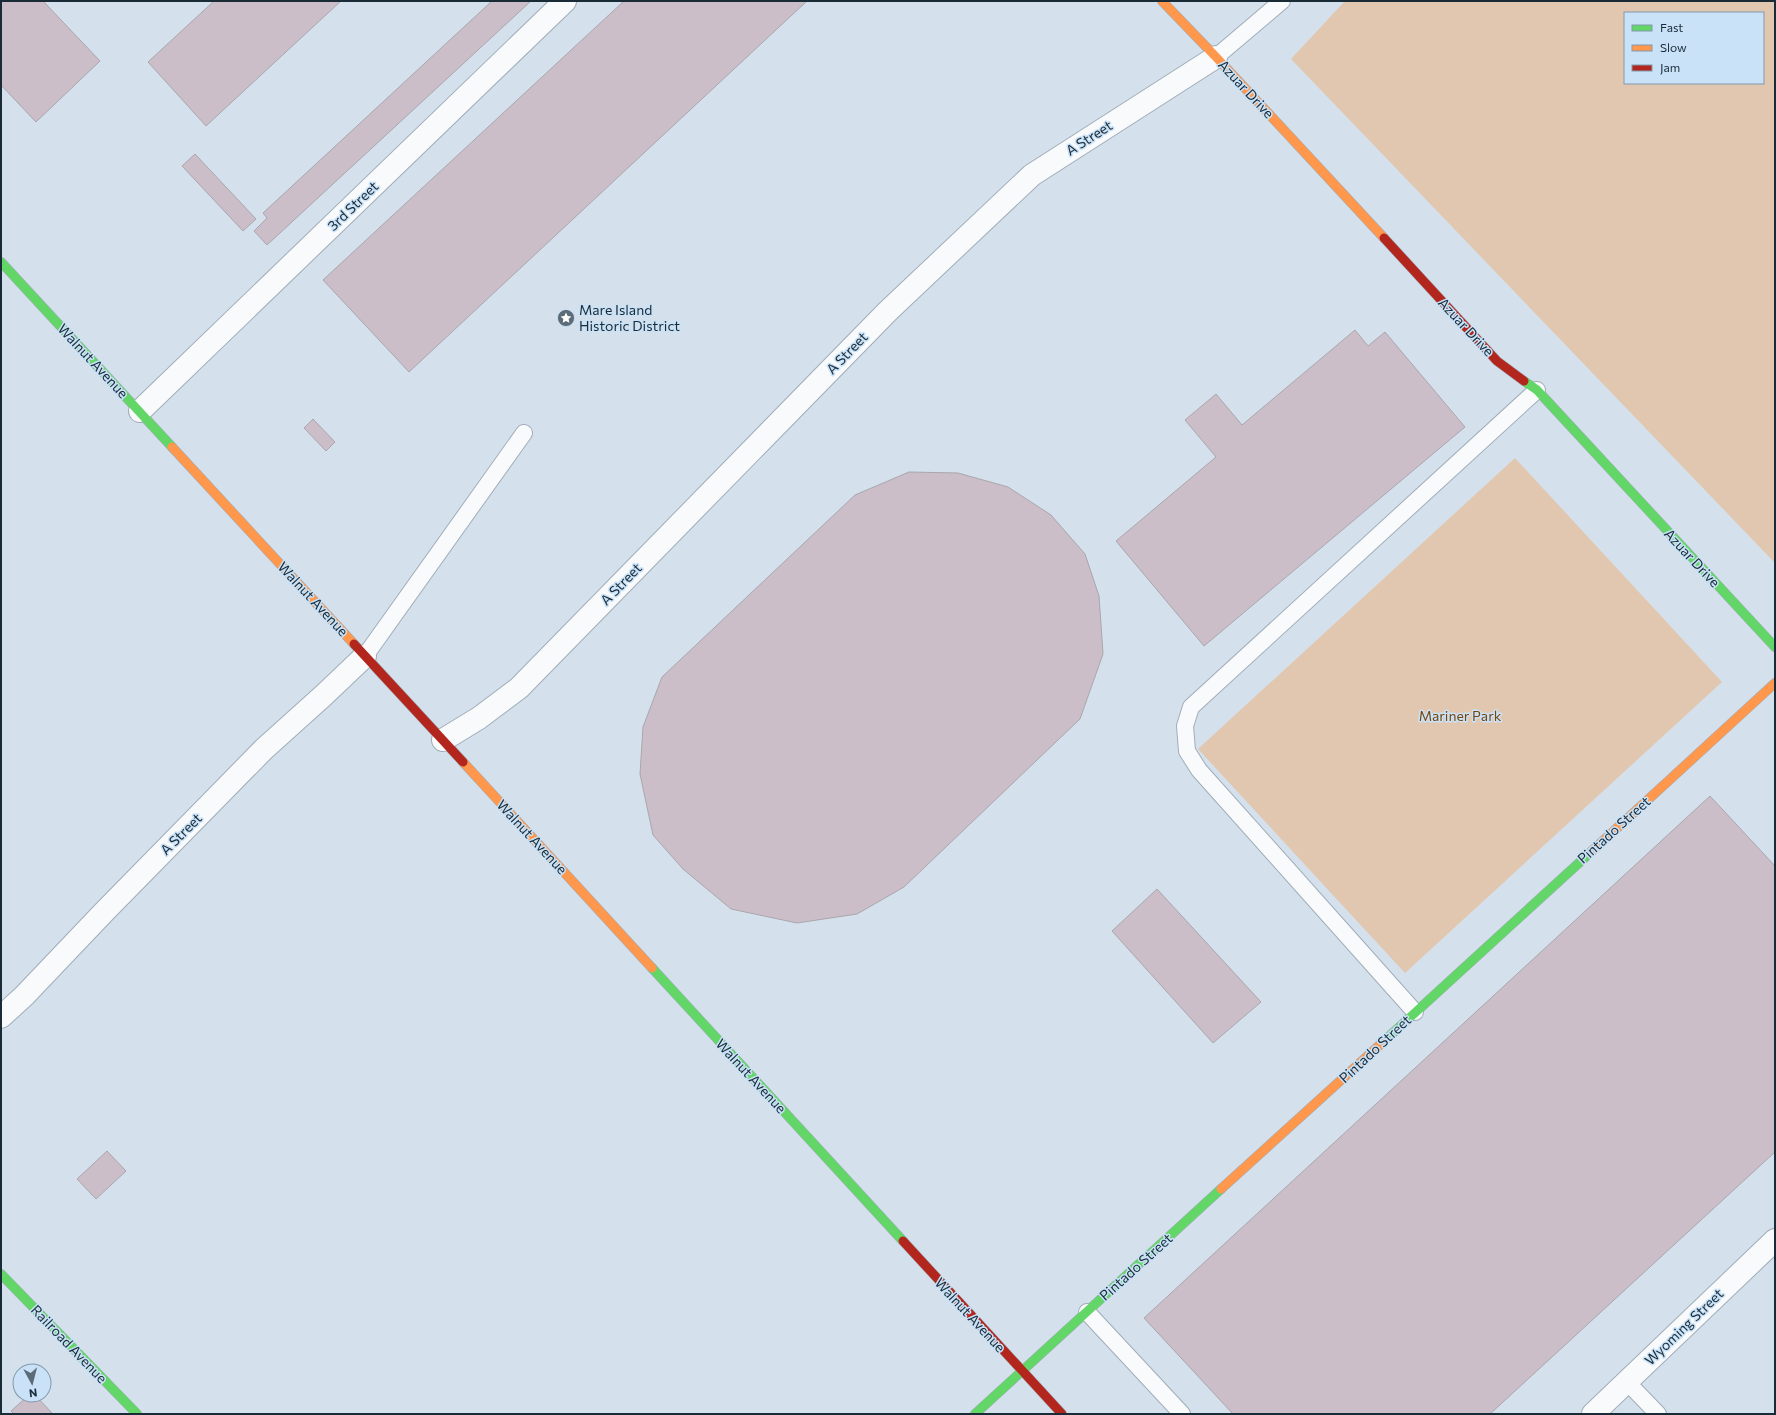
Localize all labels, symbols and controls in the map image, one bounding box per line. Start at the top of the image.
legend [1624,12,1764,84]
text: Fast [1660,20,1683,34]
text: Slow [1660,40,1687,54]
street label: Azuar Drive [1215,56,1278,121]
text: Jam [1660,60,1680,75]
street label: A Street [1062,116,1115,159]
street label: 3rd Street [324,177,382,234]
street label: Azuar Drive [1435,294,1498,359]
place label: Mare Island Historic District [579,301,680,334]
place icon: Mare Island Historic District [556,308,576,328]
street label: Walnut Avenue [55,320,132,401]
street label: A Street [822,328,871,377]
street label: Azuar Drive [1661,525,1724,590]
street label: Walnut Avenue [275,558,352,639]
street label: A Street [596,559,645,608]
park label: Mariner Park [1419,707,1502,724]
street label: Pintado Street [1574,792,1654,867]
street label: Walnut Avenue [494,796,571,877]
street label: A Street [156,809,205,858]
street label: Pintado Street [1335,1011,1414,1086]
street label: Walnut Avenue [713,1035,790,1116]
street label: Pintado Street [1096,1229,1176,1304]
street label: Walnut Avenue [932,1274,1009,1355]
street label: Wyoming Street [1641,1285,1727,1368]
street label: Railroad Avenue [28,1301,111,1386]
north arrow [12,1363,52,1403]
text: N [28,1386,38,1400]

